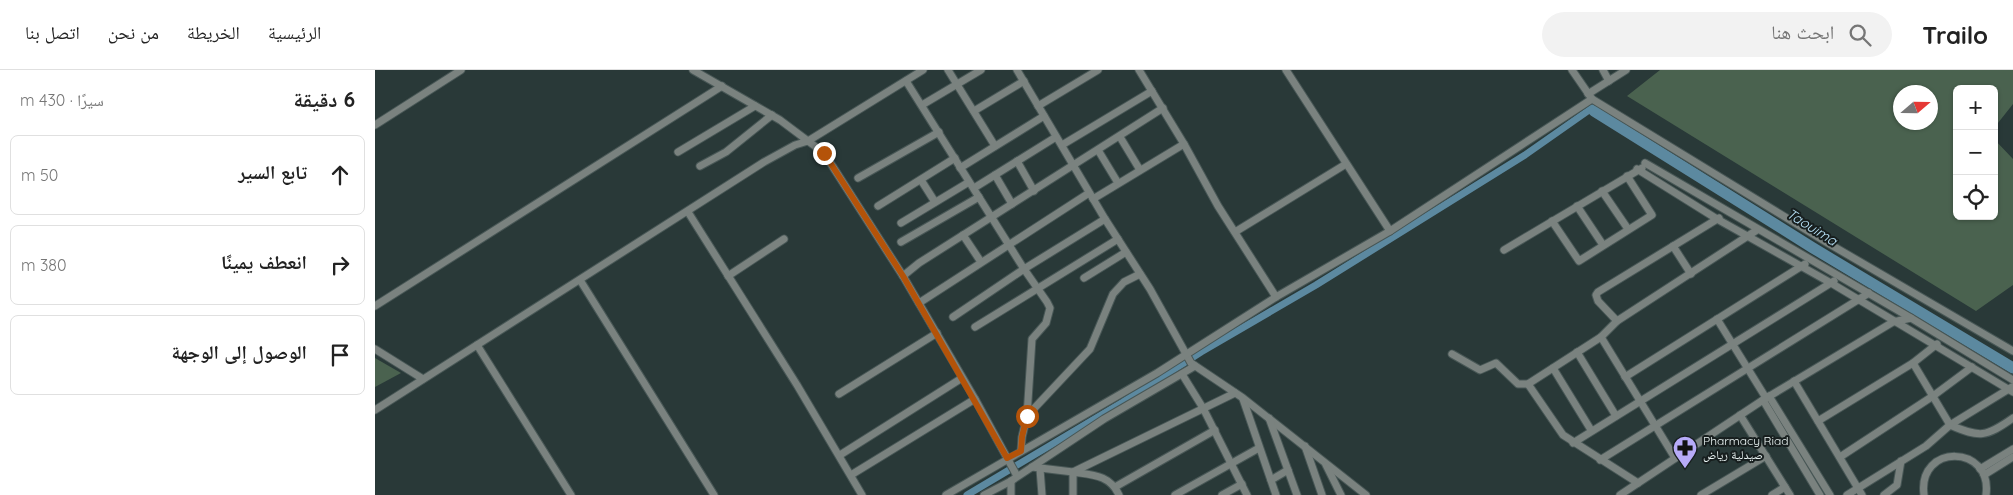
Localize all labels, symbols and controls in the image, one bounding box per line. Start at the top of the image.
search box [1542,12,1892,57]
text: ابحث هنا [1771,20,1834,44]
text: Trailo [1922,20,1988,50]
text: اتصل بنا [25,21,80,44]
text: من نحن [108,21,159,44]
text: الخريطة [187,21,240,44]
text: الرئيسية [268,21,321,44]
icon: search [1846,21,1874,49]
north arrow [1893,85,1938,130]
map controls [1953,85,1998,220]
button: + [1953,85,1998,130]
text: 6 دقيقة [293,86,355,112]
text: سيرًا · 430 m [20,90,104,110]
button: − [1953,130,1998,175]
route end [813,142,836,165]
text: تابع السير [238,160,307,184]
icon: ahead [326,161,354,189]
text: 50 m [21,165,58,185]
button: locate [1953,175,1998,220]
water label: Taouima [1783,204,1842,250]
text: انعطف يمينًا [221,250,307,274]
icon: right [326,251,354,279]
text: 380 m [21,255,67,275]
text: الوصول إلى الوجهة [171,340,307,364]
icon: arrive [326,341,354,369]
route start [1016,405,1039,428]
place label: Pharmacy Riad صيدلية رياض [1703,433,1789,462]
pharmacy icon: Pharmacy Riad صيدلية رياض [1672,435,1698,469]

